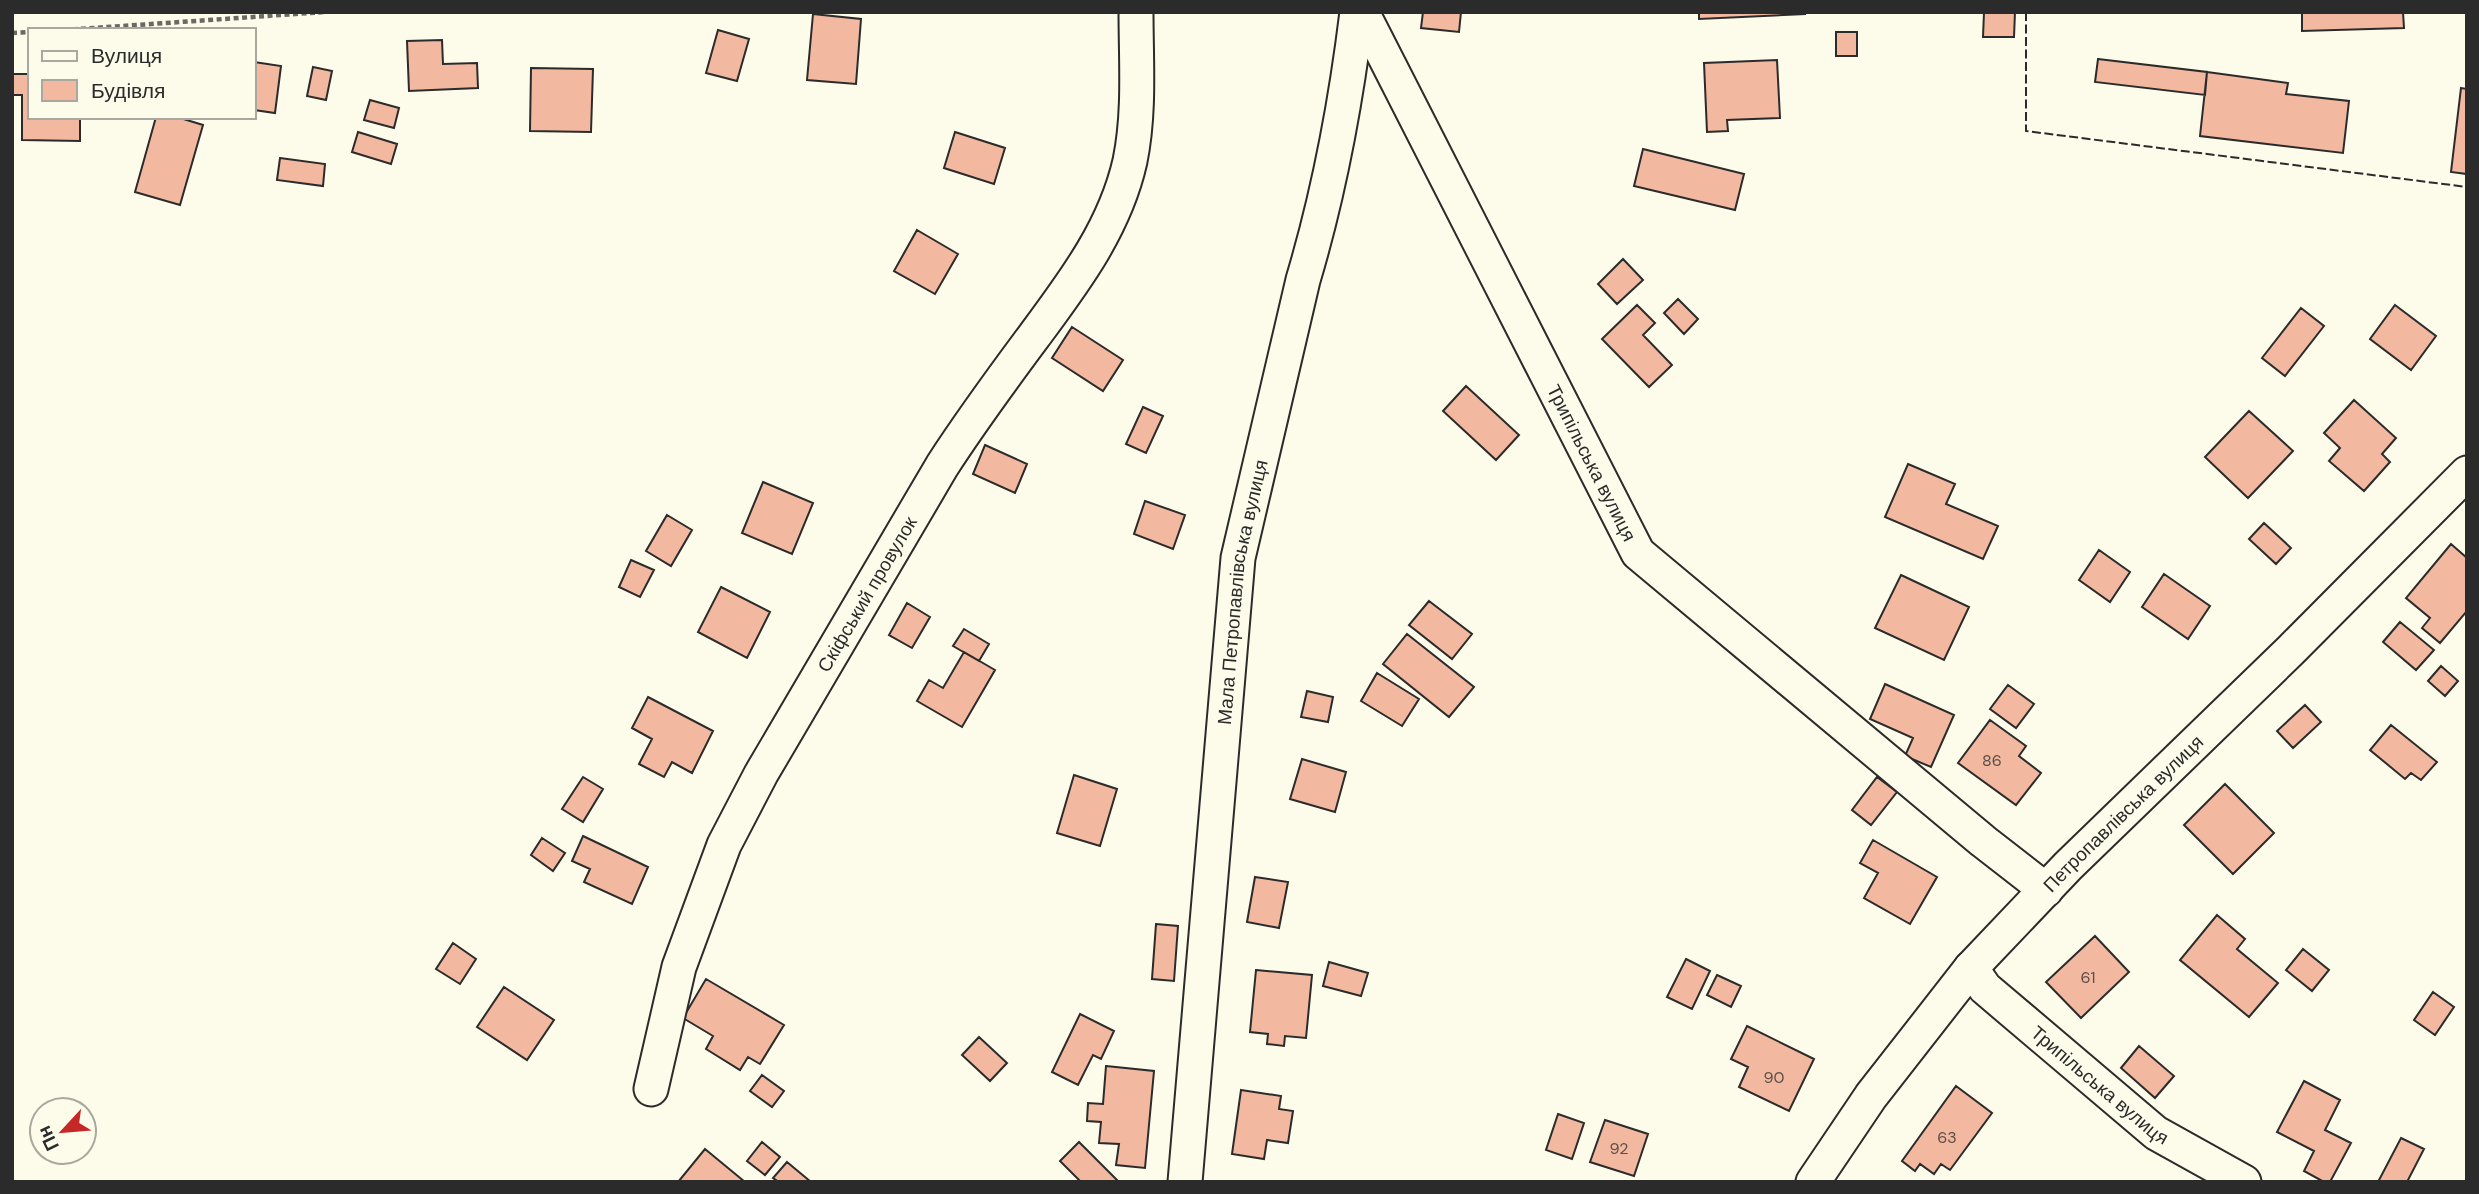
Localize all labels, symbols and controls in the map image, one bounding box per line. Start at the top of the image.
legend [28,28,256,119]
text: Вулиця [91,42,162,70]
text: Будівля [91,77,165,105]
street label: Трипільська вулиця [1542,380,1642,545]
street label: Мала Петропавлівська вулиця [1211,457,1273,726]
street label: Скіфський провулок [811,511,923,676]
street label: Петропавлівська вулиця [2037,729,2208,897]
house number: 86 [1982,750,2002,771]
house number: 61 [2080,967,2096,988]
street label: Трипільська вулиця [2026,1020,2173,1150]
house number: 90 [1764,1067,1785,1088]
north arrow [28,1096,98,1166]
text: Пн [31,1121,65,1155]
house number: 63 [1937,1127,1957,1148]
house number: 92 [1610,1138,1629,1159]

